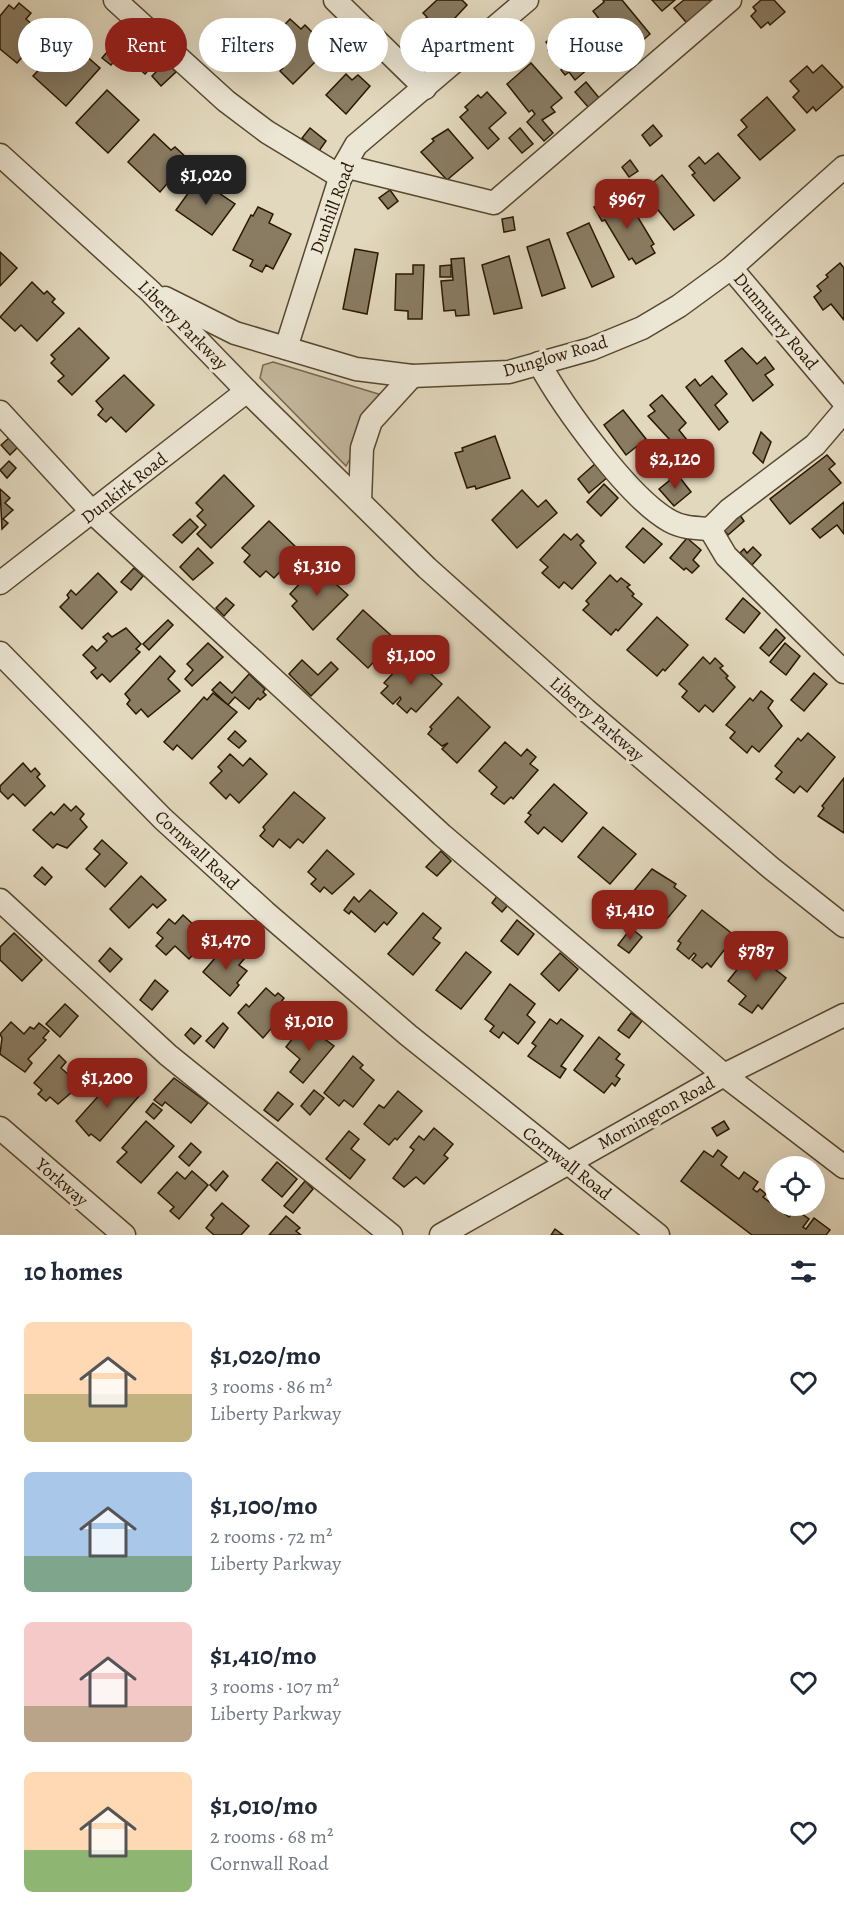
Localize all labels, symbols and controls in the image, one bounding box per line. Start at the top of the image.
chip: Buy [18,18,93,72]
chip: Rent [105,18,187,72]
chip: Filters [199,18,296,72]
chip: New [308,18,388,72]
chip: Apartment [400,18,535,72]
chip: House [547,18,645,72]
pin: $1,020 [157,155,255,206]
street label: Dunhill Road [304,158,360,258]
text: $1,020 [180,161,232,188]
pin: $967 [591,179,663,230]
text: $967 [609,185,645,212]
street label: Dunmurry Road [728,267,824,375]
street label: Liberty Parkway [133,275,234,376]
street label: Dunglow Road [500,329,611,382]
pin: $2,120 [626,439,724,490]
text: $2,120 [649,445,701,472]
street label: Dunkirk Road [76,447,172,529]
pin: $1,310 [268,546,366,597]
text: $1,310 [293,552,341,579]
pin: $1,100 [362,635,460,686]
text: $1,100 [386,641,436,668]
street label: Liberty Parkway [545,671,650,767]
street label: Cornwall Road [150,805,245,895]
pin: $1,410 [581,890,679,941]
text: $1,410 [606,896,654,923]
pin: $1,470 [177,920,275,971]
text: $1,470 [201,926,251,953]
pin: $787 [720,931,792,982]
text: $787 [738,937,774,964]
pin: $1,010 [260,1001,358,1052]
text: $1,010 [284,1007,334,1034]
pin: $1,200 [58,1058,156,1109]
text: $1,200 [81,1064,133,1091]
street label: Mornington Road [593,1071,719,1155]
street label: Cornwall Road [517,1121,617,1206]
street label: Yorkway [30,1152,94,1212]
map controls [765,1156,825,1216]
button: locate [765,1156,825,1216]
text: 10 homes [24,1254,123,1289]
icon: filters [787,1255,820,1288]
text: $1,020/mo [210,1338,321,1373]
icon: home [72,1346,144,1418]
icon: heart [787,1366,820,1399]
text: 3 rooms · 86 m² [210,1373,332,1400]
text: Liberty Parkway [210,1400,341,1427]
text: $1,100/mo [210,1488,318,1523]
icon: home [72,1496,144,1568]
icon: heart [787,1516,820,1549]
text: 2 rooms · 72 m² [210,1523,332,1550]
text: Liberty Parkway [210,1550,341,1577]
text: $1,410/mo [210,1638,317,1673]
icon: home [72,1646,144,1718]
icon: heart [787,1666,820,1699]
text: 3 rooms · 107 m² [210,1673,339,1700]
text: Liberty Parkway [210,1700,341,1727]
text: $1,010/mo [210,1788,318,1823]
icon: home [72,1796,144,1868]
icon: heart [787,1816,820,1849]
text: 2 rooms · 68 m² [210,1823,334,1850]
text: Cornwall Road [210,1850,329,1877]

